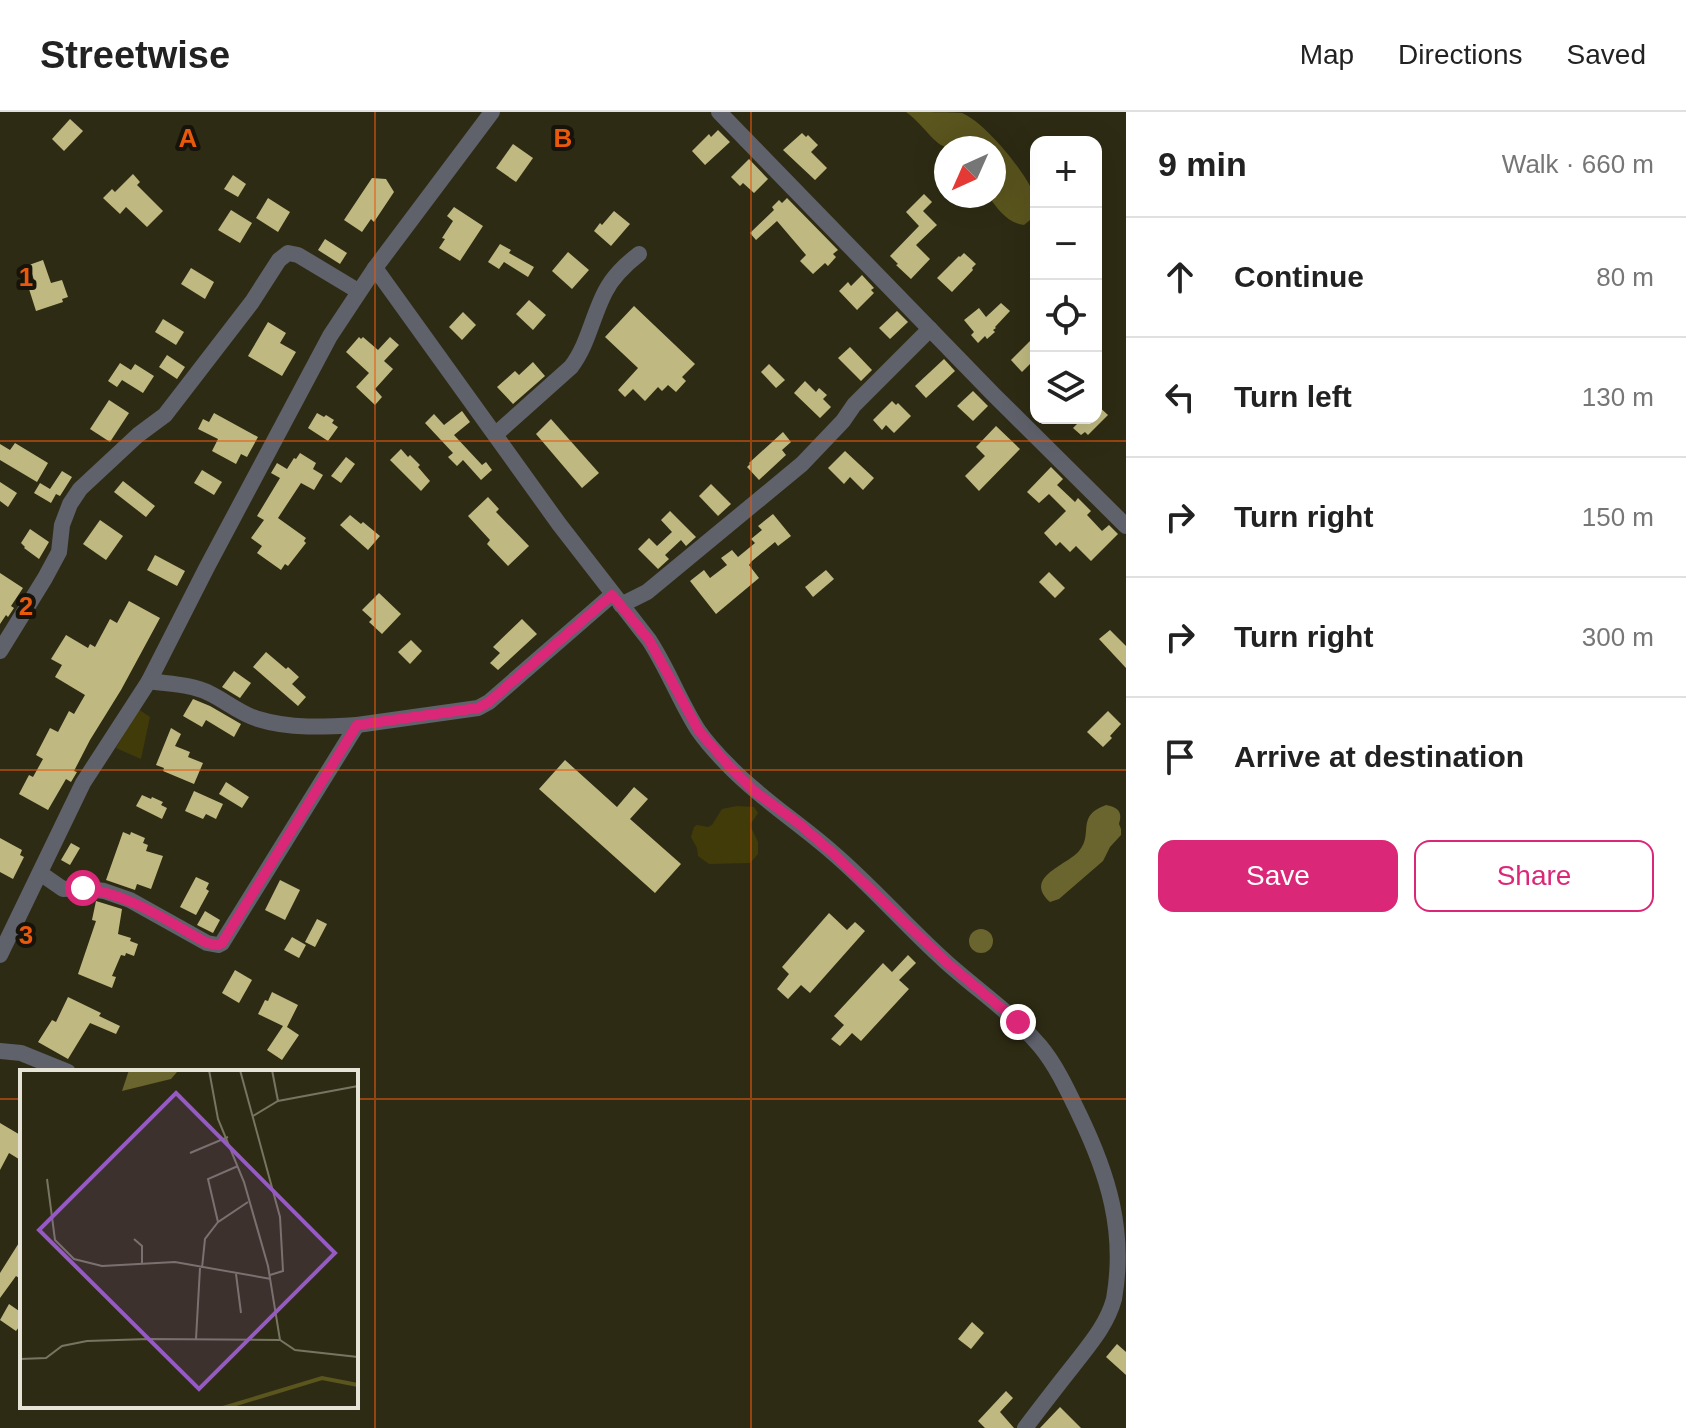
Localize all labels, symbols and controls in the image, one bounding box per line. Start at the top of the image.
text: Streetwise [40,34,230,76]
text: Map [1300,39,1354,70]
text: Directions [1398,39,1523,70]
text: Saved [1567,39,1646,70]
text: A [179,123,198,153]
text: B [554,123,572,153]
north arrow [934,136,1006,208]
map controls [1030,136,1102,424]
button: + [1030,136,1102,208]
text: 9 min [1158,145,1247,183]
text: Walk · 660 m [1502,149,1654,179]
button: − [1030,208,1102,280]
icon: ahead [1158,255,1202,299]
text: Continue [1234,260,1364,293]
text: 1 [19,262,33,292]
text: 80 m [1596,262,1654,292]
button: locate [1030,280,1102,352]
button: layers [1030,352,1102,424]
icon: left [1158,375,1202,419]
text: Turn left [1234,380,1352,413]
text: 130 m [1582,382,1654,412]
icon: right [1158,495,1202,539]
text: Turn right [1234,500,1373,533]
text: 150 m [1582,502,1654,532]
text: 2 [19,591,33,621]
icon: right [1158,615,1202,659]
text: Turn right [1234,620,1373,653]
text: 300 m [1582,622,1654,652]
icon: arrive [1158,735,1202,779]
text: Arrive at destination [1234,740,1524,773]
button: Save [1158,840,1398,912]
button: Share [1414,840,1654,912]
route start [65,870,101,906]
text: 3 [19,920,33,950]
route end [1000,1004,1036,1040]
inset map [20,1070,358,1408]

